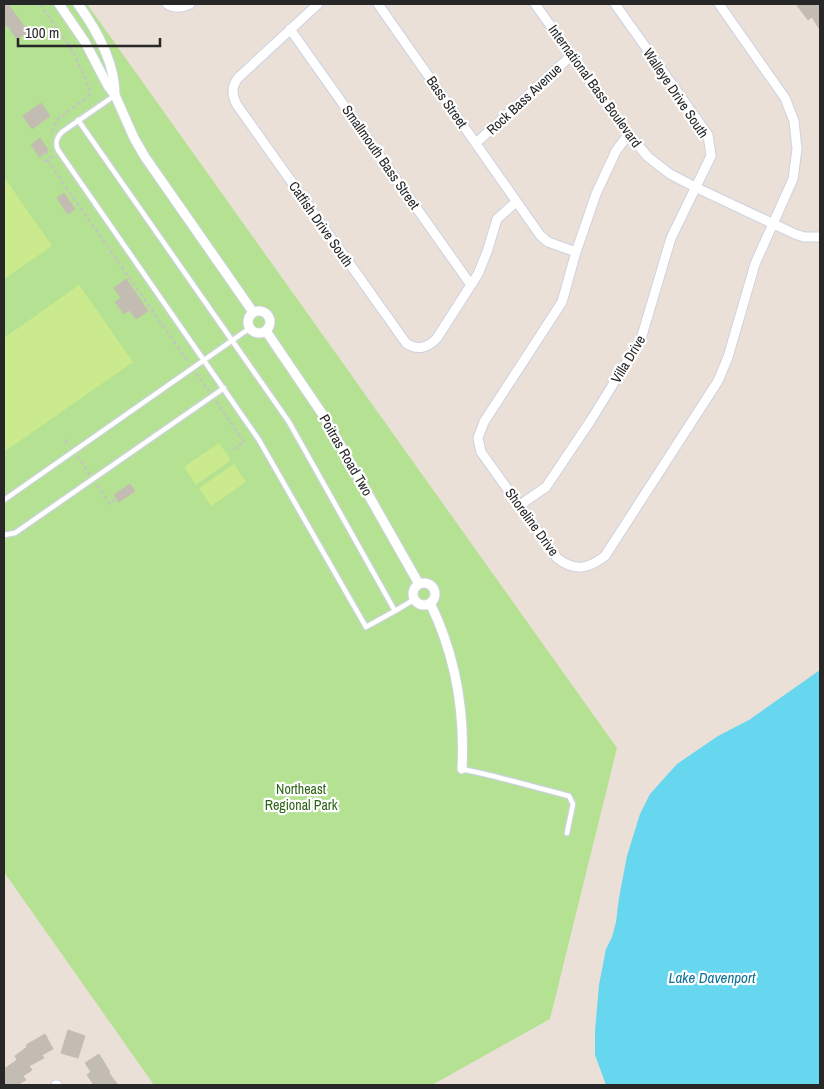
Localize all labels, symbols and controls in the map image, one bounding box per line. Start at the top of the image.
scale bar [18,15,160,47]
street label: International Bass Boulevard [544,21,646,151]
text: 100 m [25,22,59,43]
street label: Walleye Drive South [639,45,713,141]
street label: Rock Bass Avenue [483,60,565,138]
street label: Bass Street [423,73,471,131]
street label: Smallmouth Bass Street [338,101,424,213]
street label: Catfish Drive South [285,178,357,270]
street label: Villa Drive [607,332,649,386]
street label: Poitras Road Two [315,411,377,499]
street label: Shoreline Drive [501,484,563,560]
park label: Northeast Regional Park [265,780,338,814]
water label: Lake Davenport [669,967,756,988]

